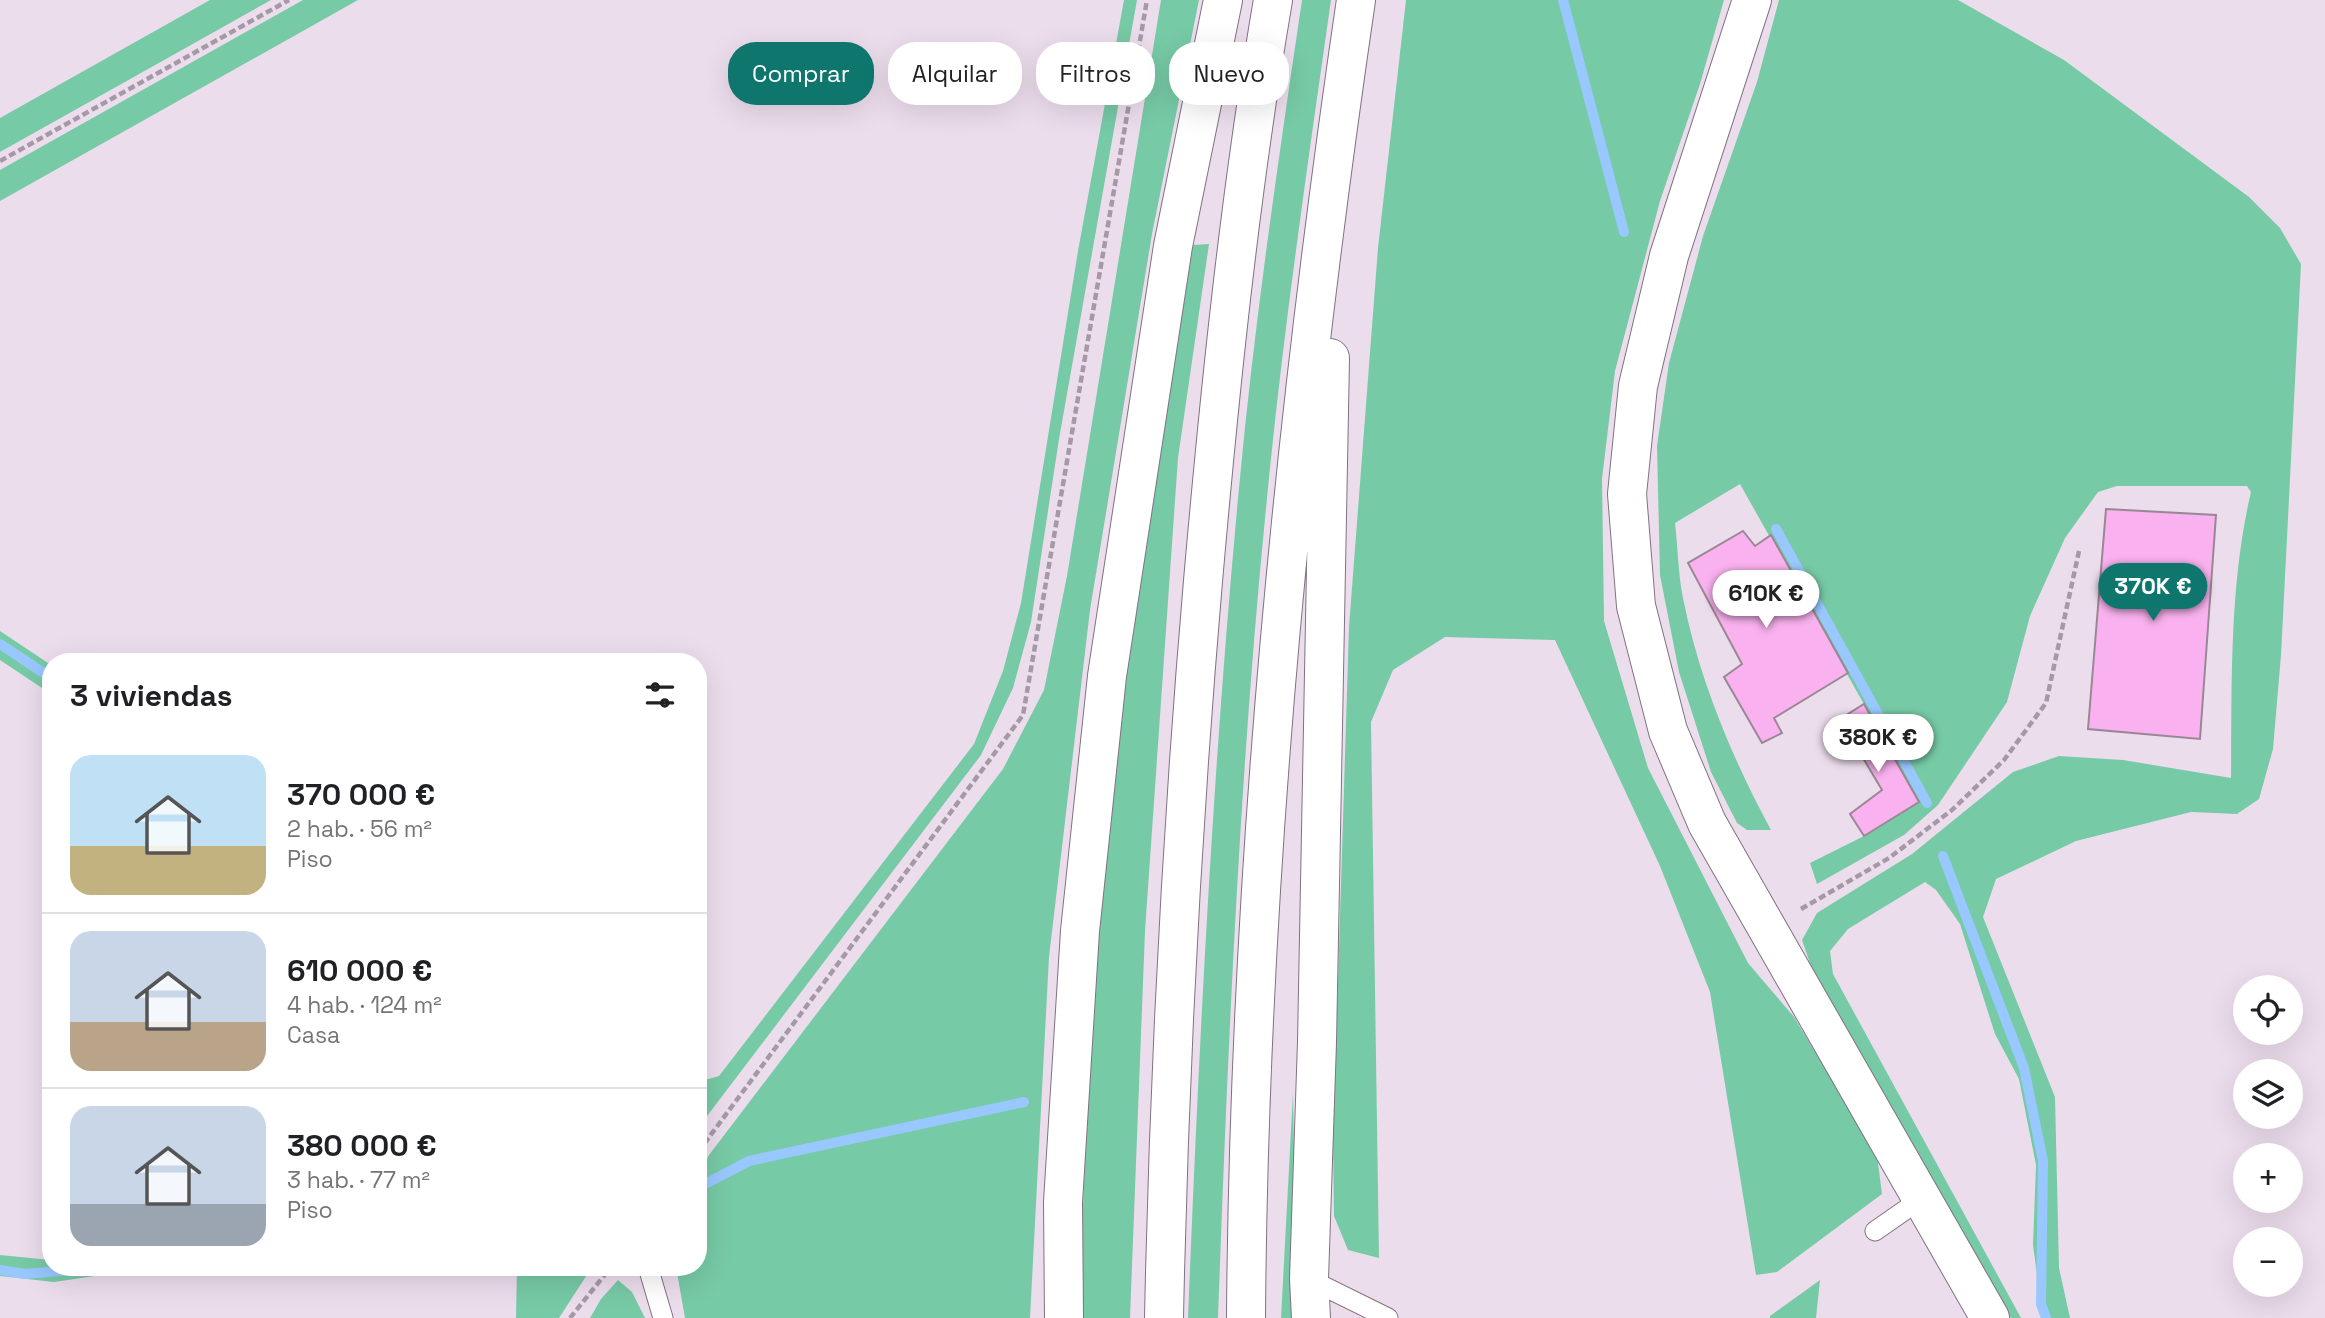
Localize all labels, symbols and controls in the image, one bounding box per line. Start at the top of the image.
chip: Comprar [728,42,874,105]
chip: Alquilar [888,42,1022,105]
chip: Filtros [1036,42,1155,105]
chip: Nuevo [1169,42,1289,105]
pin: 370K € [2096,564,2210,623]
pin: 610K € [1709,570,1823,630]
text: 370K € [2114,571,2192,601]
text: 610K € [1728,578,1804,608]
text: 3 viviendas [70,676,233,715]
icon: filters [641,676,679,714]
pin: 380K € [1821,714,1935,774]
text: 380K € [1839,722,1917,752]
text: 370 000 € [287,775,435,814]
icon: home [126,783,210,867]
text: 2 hab. · 56 m² [287,814,432,844]
text: Piso [287,844,333,874]
text: 610 000 € [287,951,432,990]
icon: home [126,959,210,1043]
map controls [2233,975,2303,1297]
button: locate [2233,975,2303,1045]
text: 4 hab. · 124 m² [287,990,442,1020]
text: Casa [287,1020,340,1050]
button: layers [2233,1059,2303,1129]
text: 380 000 € [287,1126,437,1165]
icon: home [126,1134,210,1218]
button: + [2233,1143,2303,1213]
text: 3 hab. · 77 m² [287,1165,430,1195]
text: Piso [287,1195,333,1225]
button: − [2233,1227,2303,1297]

